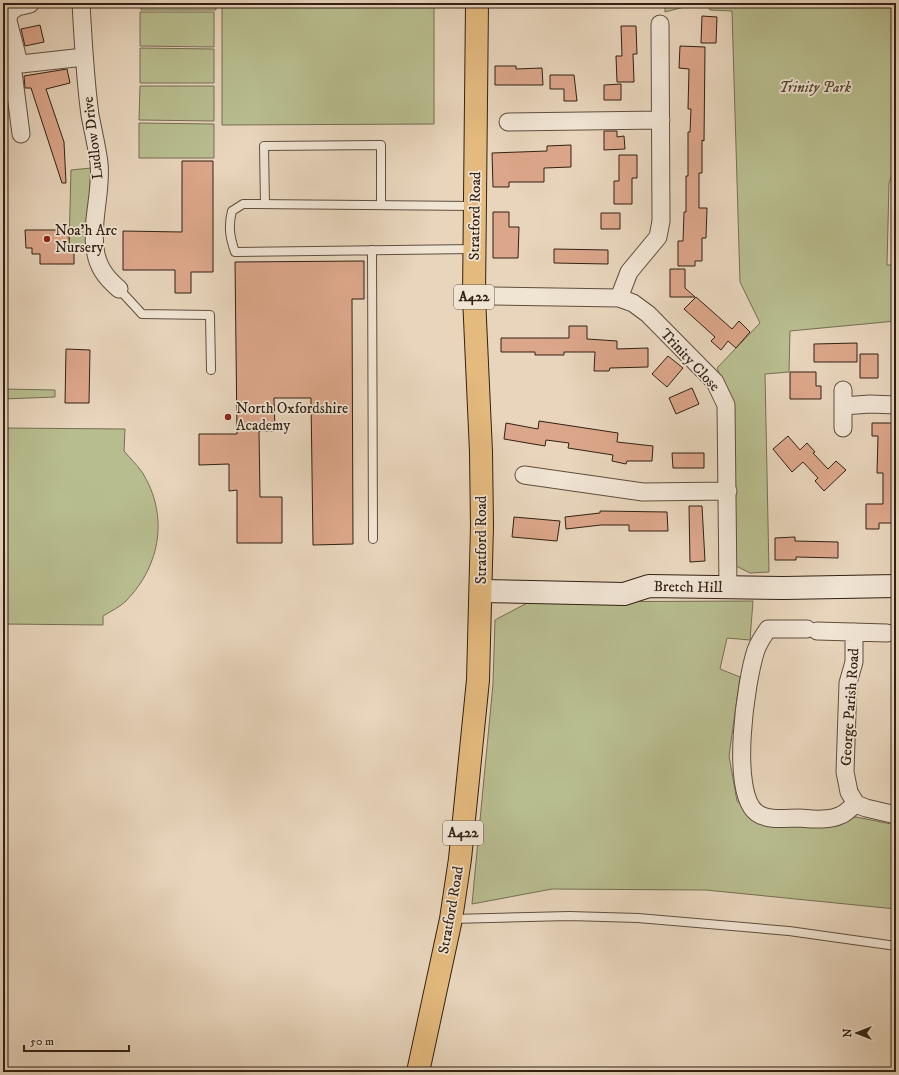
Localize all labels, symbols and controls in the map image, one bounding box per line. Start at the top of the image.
park label: Trinity Park [779,78,852,97]
street label: Ludlow Drive [78,95,108,181]
street label: Stratford Road [465,171,485,261]
place label: Noa'h Arc Nursery [55,221,118,257]
marker: Noa'h Arc Nursery [42,234,52,244]
road number: A422 [454,285,494,309]
street label: Trinity Close [656,325,724,395]
place label: North Oxfordshire Academy [236,399,348,435]
marker: North Oxfordshire Academy [223,412,233,422]
street label: Stratford Road [472,495,491,584]
street label: Bretch Hill [653,577,723,597]
street label: George Parish Road [836,647,864,766]
road number: A422 [443,821,483,845]
street label: Stratford Road [434,864,468,955]
north arrow [837,1013,877,1053]
scale bar [24,1027,129,1053]
text: N [841,1028,855,1038]
text: 50 m [30,1034,54,1049]

